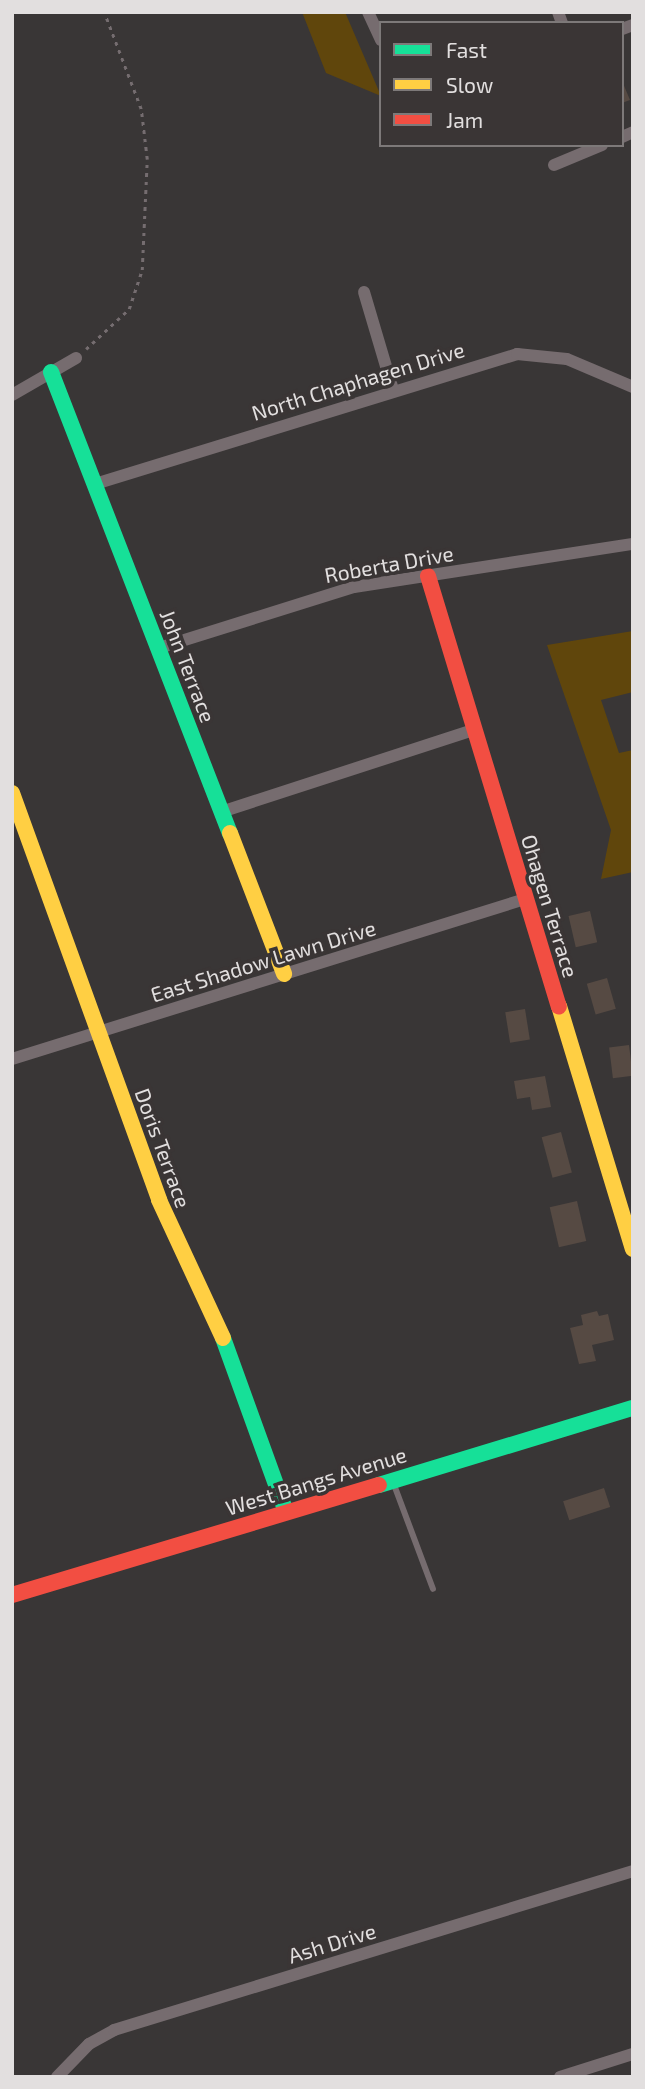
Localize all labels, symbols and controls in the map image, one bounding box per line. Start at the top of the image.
legend [379,21,624,147]
text: Fast [446,37,487,62]
text: Slow [446,72,493,97]
text: Jam [446,107,483,132]
street label: North Chaphagen Drive [249,337,467,425]
street label: Roberta Drive [323,540,455,588]
street label: John Terrace [155,606,221,726]
street label: Ohagen Terrace [516,831,584,981]
street label: East Shadow Lawn Drive [147,915,379,1007]
street label: Doris Terrace [130,1085,196,1211]
street label: West Bangs Avenue [222,1441,410,1521]
street label: Ash Drive [285,1918,379,1968]

